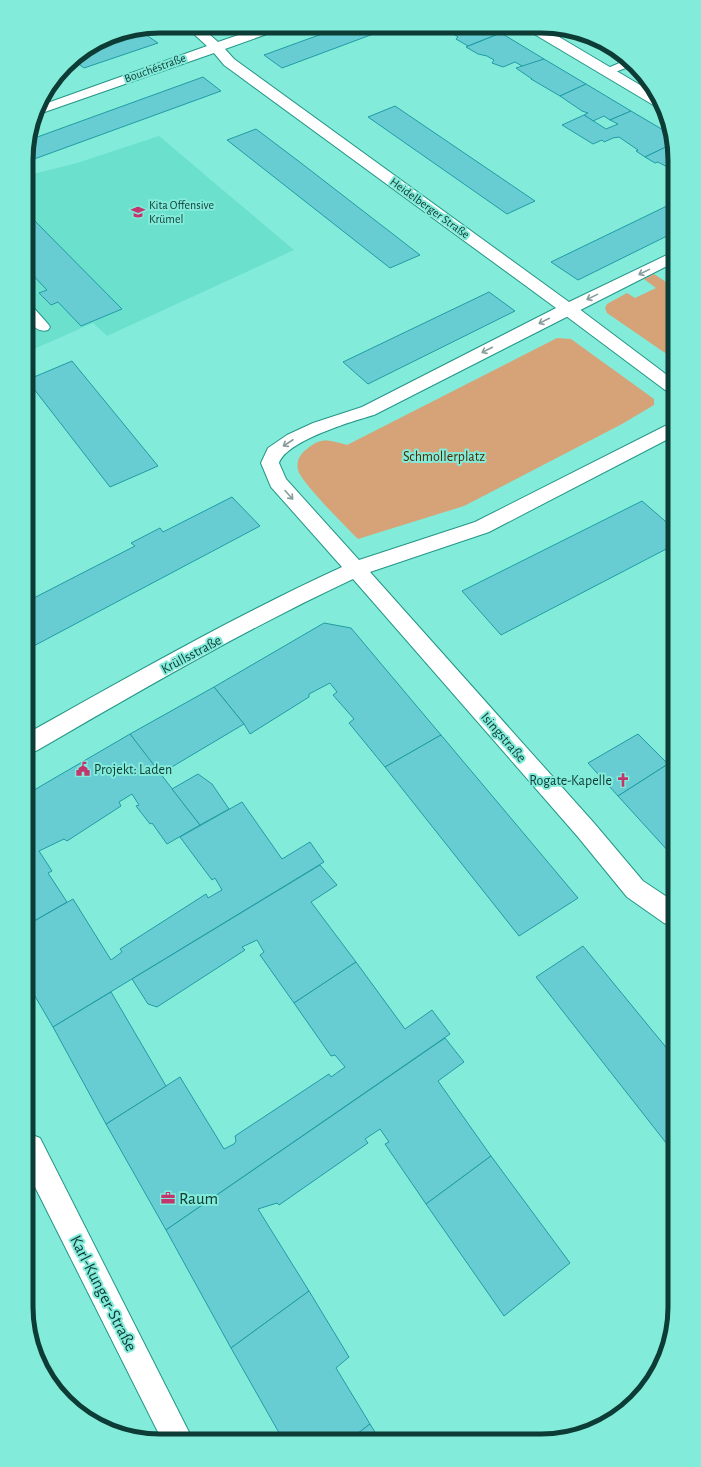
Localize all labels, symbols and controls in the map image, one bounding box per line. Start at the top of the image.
street label: Bouchéstraße [123,51,187,85]
street label: Heidelberger Straße [388,175,472,241]
place label: Kita Offensive Krümel [149,199,214,225]
school or university icon: Kita Offensive Krümel [130,204,146,220]
one-way arrow [638,269,650,276]
one-way arrow [586,294,598,301]
one-way arrow [539,317,551,325]
one-way arrow [481,347,493,354]
one-way arrow [283,439,294,447]
park label: Schmollerplatz [403,450,485,464]
one-way arrow [285,490,294,500]
street label: Krüllsstraße [159,633,224,677]
street label: Isingstraße [478,710,528,765]
public building icon: Projekt: Laden [75,761,91,777]
place label: Projekt: Laden [94,763,172,777]
church icon: Rogate-Kapelle [615,772,631,788]
place label: Rogate-Kapelle [529,774,612,788]
office icon: Raum [160,1190,176,1206]
place label: Raum [179,1190,218,1207]
street label: Karl-Kunger-Straße [67,1232,140,1354]

